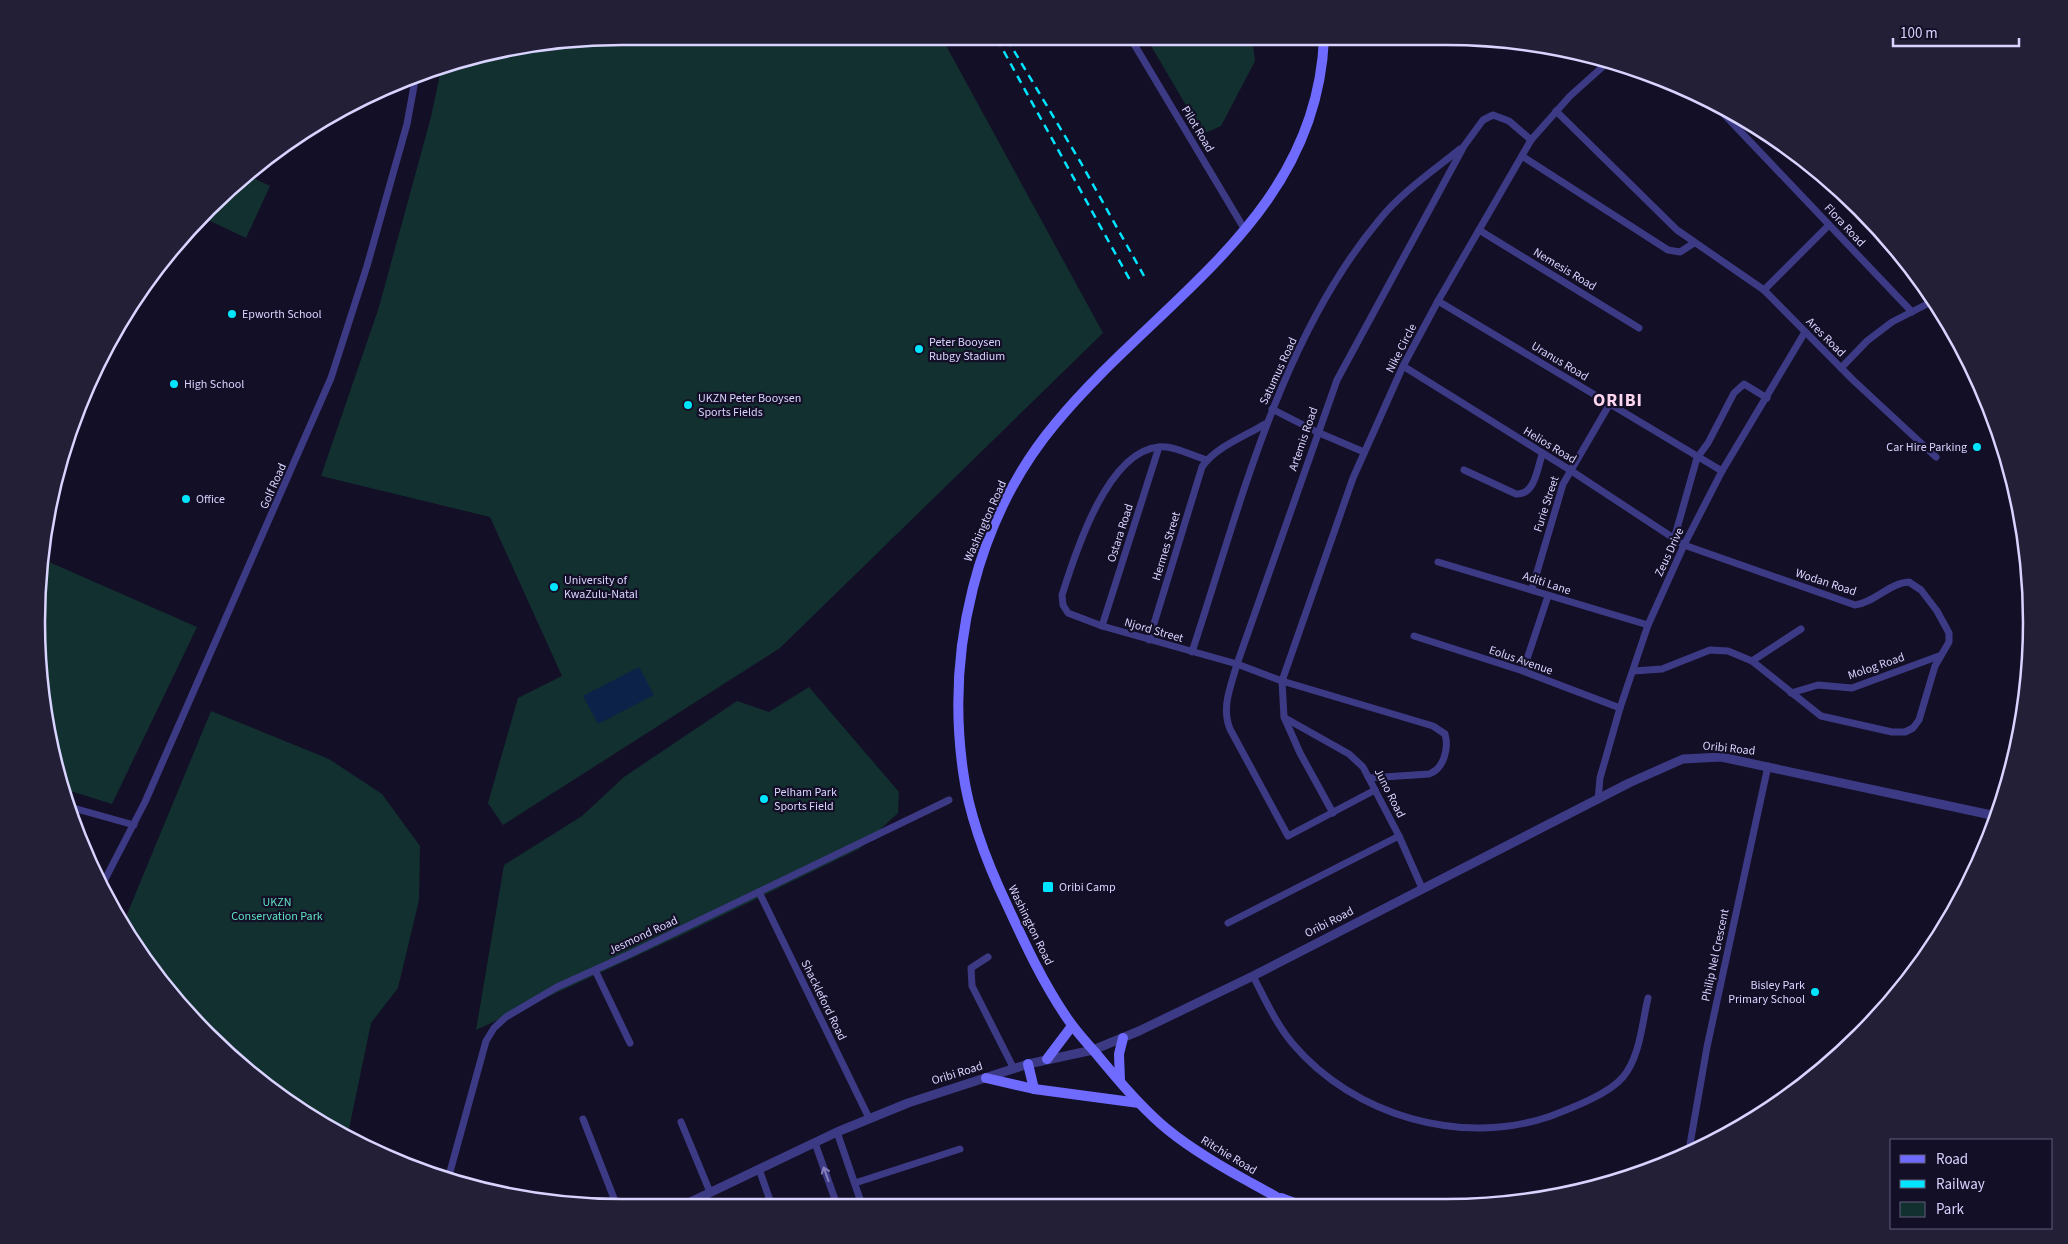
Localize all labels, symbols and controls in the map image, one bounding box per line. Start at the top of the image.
scale bar [1893,15,2019,47]
text: 100 m [1900,23,1938,44]
street label: Pilot Road [1177,103,1218,156]
street label: Flora Road [1820,200,1869,251]
street label: Nemesis Road [1530,244,1599,295]
place label: Epworth School [242,306,322,323]
marker: Epworth School [226,308,238,320]
street label: Ares Road [1802,314,1849,361]
street label: Nike Circle [1382,321,1421,376]
place label: Peter Booysen Rubgy Stadium [929,334,1005,365]
street label: Satumus Road [1255,335,1301,408]
street label: Uranus Road [1528,338,1592,385]
marker: Peter Booysen Rubgy Stadium [913,343,925,355]
place label: High School [184,376,244,393]
marker: High School [168,378,180,390]
district label: ORIBI [1593,388,1643,413]
place label: UKZN Peter Booysen Sports Fields [698,390,801,421]
marker: UKZN Peter Booysen Sports Fields [682,399,694,411]
street label: Artemis Road [1285,405,1322,473]
street label: Helios Road [1520,423,1580,468]
place label: Car Hire Parking [1886,439,1967,456]
marker: Car Hire Parking [1971,441,1983,453]
street label: Golf Road [256,461,291,512]
street label: Furie Street [1529,474,1563,534]
street label: Washington Road [960,478,1011,565]
place label: Office [196,491,225,508]
marker: Office [180,493,192,505]
street label: Ostara Road [1103,502,1138,565]
street label: Hermes Street [1148,510,1185,583]
street label: Zeus Drive [1651,525,1688,579]
street label: Wodan Road [1793,565,1859,600]
street label: Aditi Lane [1520,568,1573,599]
place label: University of KwaZulu-Natal [564,572,638,603]
marker: University of KwaZulu-Natal [548,581,560,593]
street label: Njord Street [1122,614,1185,647]
street label: Eolus Avenue [1487,642,1555,679]
street label: Molog Road [1846,649,1907,684]
street label: Oribi Road [1702,737,1756,760]
street label: Juno Road [1370,766,1409,821]
place label: Pelham Park Sports Field [774,784,837,815]
marker: Pelham Park Sports Field [758,793,770,805]
place label: Oribi Camp [1059,879,1116,896]
marker: Oribi Camp [1041,880,1055,894]
street label: Washington Road [1004,882,1057,968]
park label: UKZN Conservation Park [231,894,323,925]
street label: Oribi Road [1302,903,1357,942]
street label: Philip Nel Crescent [1697,907,1734,1003]
street label: Jesmond Road [606,912,681,959]
street label: Shackleford Road [797,957,851,1044]
place label: Bisley Park Primary School [1728,977,1805,1008]
marker: Bisley Park Primary School [1809,986,1821,998]
street label: Oribi Road [929,1058,985,1089]
street label: Ritchie Road [1197,1132,1260,1179]
legend [1890,1139,2053,1229]
text: Road [1936,1149,1968,1170]
one-way arrow [821,1167,830,1182]
text: Railway [1936,1174,1985,1195]
text: Park [1936,1199,1965,1220]

